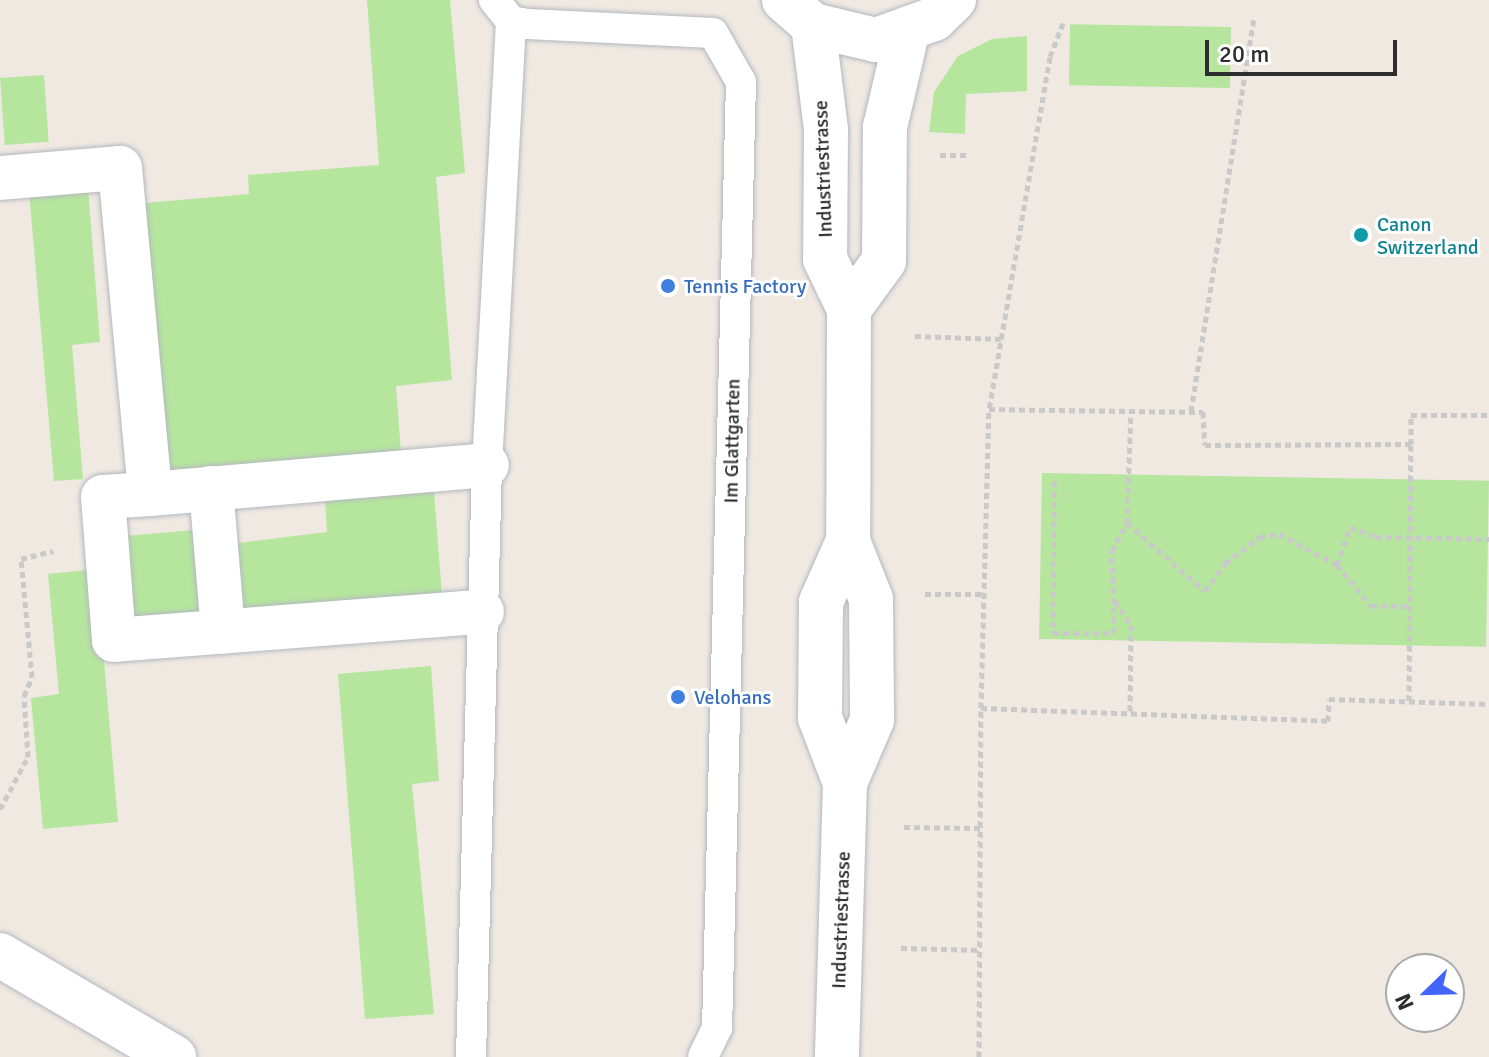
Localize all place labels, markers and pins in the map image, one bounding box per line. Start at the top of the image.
place label: Canon Switzerland [1377,212,1479,259]
marker: Canon Switzerland [1352,226,1370,244]
place label: Tennis Factory [684,274,806,298]
marker: Tennis Factory [659,277,677,295]
place label: Velohans [694,685,771,709]
marker: Velohans [669,688,687,706]

